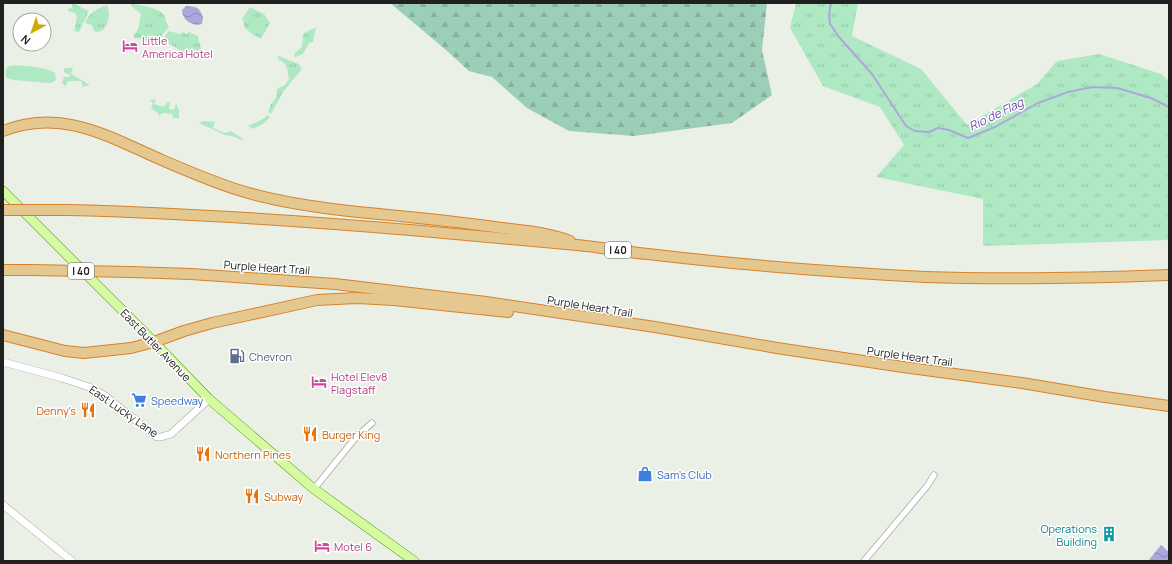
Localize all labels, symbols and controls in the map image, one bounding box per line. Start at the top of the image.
north arrow [12,12,52,52]
text: N [17,32,33,48]
place label: Little America Hotel [142,33,213,61]
hotel icon: Little America Hotel [121,37,139,55]
water label: Rio de Flag [966,93,1027,135]
road number: I 40 [605,242,631,258]
street label: Purple Heart Trail [223,257,311,277]
road number: I 40 [68,263,94,279]
street label: Purple Heart Trail [546,292,634,320]
street label: East Butler Avenue [118,306,195,385]
street label: Purple Heart Trail [866,343,954,369]
fuel station icon: Chevron [228,347,246,365]
place label: Chevron [249,349,292,364]
place label: Hotel Elev8 Flagstaff [331,369,387,397]
hotel icon: Hotel Elev8 Flagstaff [310,373,328,391]
street label: East Lucky Lane [86,382,162,441]
supermarket icon: Speedway [130,391,148,409]
place label: Speedway [151,393,204,408]
restaurant icon: Denny's [79,401,97,419]
place label: Denny's [36,403,76,418]
restaurant icon: Burger King [301,425,319,443]
place label: Burger King [322,427,380,442]
restaurant icon: Northern Pines [194,445,212,463]
place label: Northern Pines [215,447,291,462]
shop icon: Sam's Club [636,465,654,483]
place label: Sam's Club [657,467,712,482]
restaurant icon: Subway [243,487,261,505]
place label: Subway [264,489,304,504]
place label: Operations Building [1040,521,1097,549]
building icon: Operations Building [1100,525,1118,543]
hotel icon: Motel 6 [313,537,331,555]
place label: Motel 6 [334,539,372,554]

